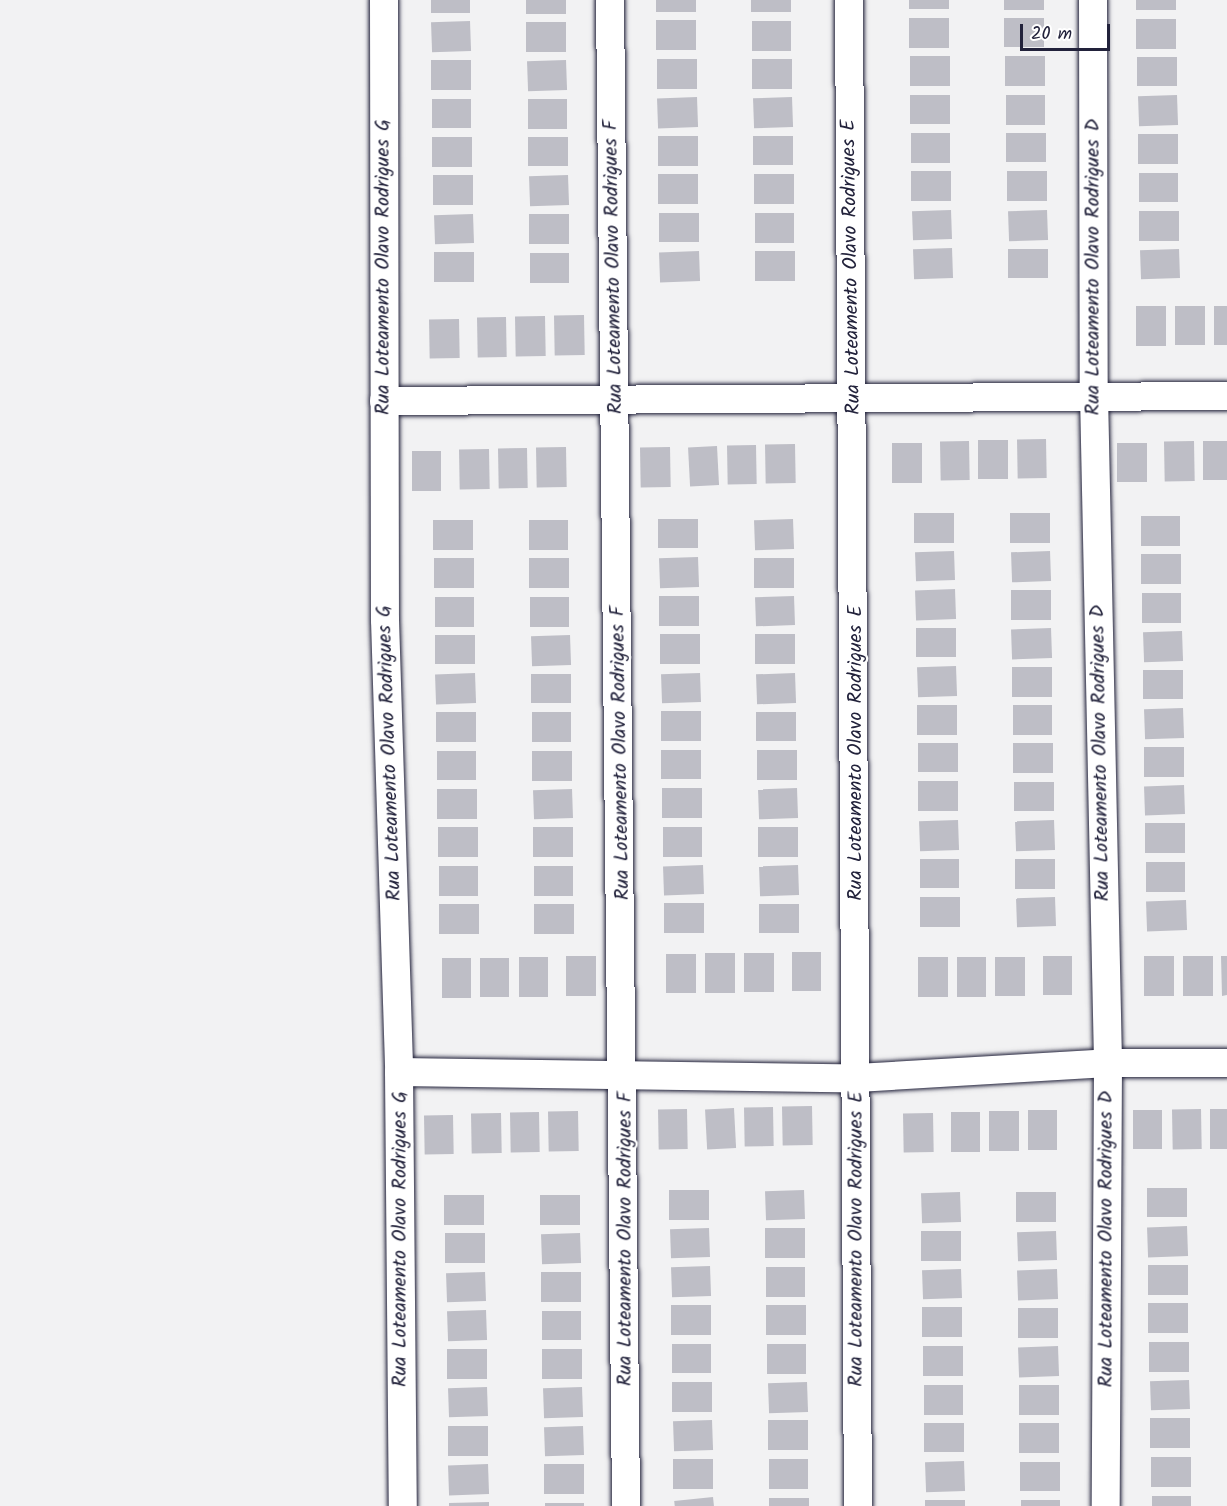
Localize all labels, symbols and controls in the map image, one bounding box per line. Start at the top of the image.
scale bar [1023,12,1113,50]
text: 20 m [1031,20,1072,49]
street label: Rua Loteamento Olavo Rodrigues G [372,119,396,415]
street label: Rua Loteamento Olavo Rodrigues E [837,119,867,415]
street label: Rua Loteamento Olavo Rodrigues D [1082,119,1106,415]
street label: Rua Loteamento Olavo Rodrigues F [599,120,629,414]
street label: Rua Loteamento Olavo Rodrigues D [1086,604,1116,902]
street label: Rua Loteamento Olavo Rodrigues G [373,605,407,901]
street label: Rua Loteamento Olavo Rodrigues E [844,605,868,901]
street label: Rua Loteamento Olavo Rodrigues F [606,606,636,900]
street label: Rua Loteamento Olavo Rodrigues G [389,1091,413,1387]
street label: Rua Loteamento Olavo Rodrigues E [845,1091,869,1387]
street label: Rua Loteamento Olavo Rodrigues D [1095,1091,1119,1387]
street label: Rua Loteamento Olavo Rodrigues F [614,1092,638,1386]

